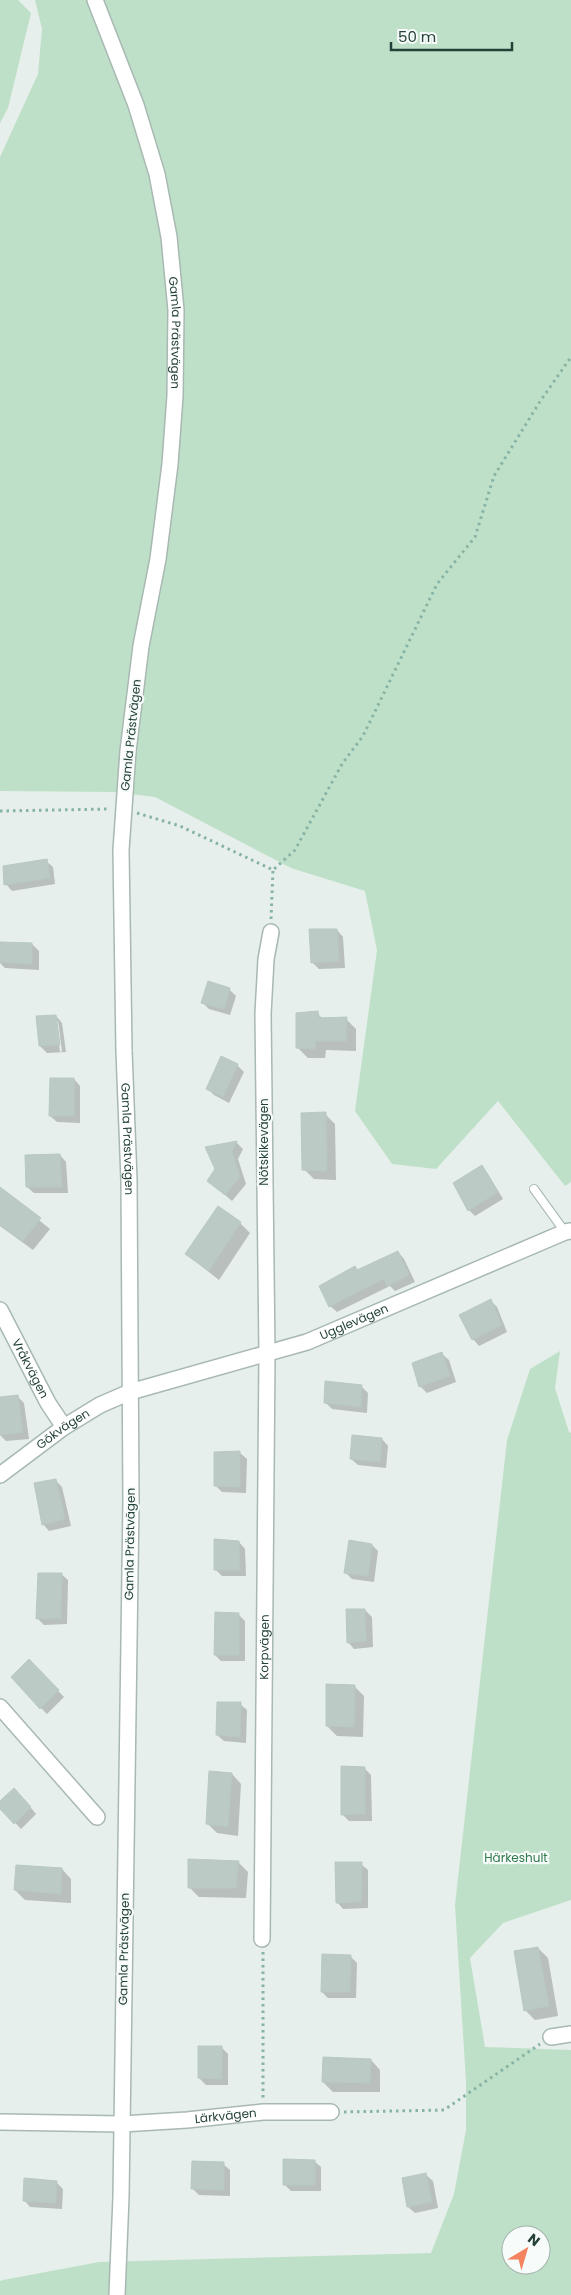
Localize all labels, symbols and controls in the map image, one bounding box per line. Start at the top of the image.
scale bar [391,20,512,52]
text: 50 m [398,26,436,47]
street label: Gamla Prästvägen [165,276,185,389]
street label: Gamla Prästvägen [116,678,145,792]
street label: Gamla Prästvägen [117,1082,138,1195]
street label: Nötskikevägen [255,1098,272,1186]
street label: Ugglevägen [317,1299,391,1344]
street label: Vråkvägen [8,1336,53,1401]
street label: Gökvägen [32,1404,93,1453]
street label: Gamla Prästvägen [120,1488,139,1600]
street label: Korpvägen [255,1614,273,1680]
park label: Härkeshult [484,1849,548,1866]
street label: Gamla Prästvägen [114,1893,133,2005]
street label: Lärkvägen [194,2104,257,2127]
north arrow [501,2225,551,2275]
text: N [524,2229,544,2251]

